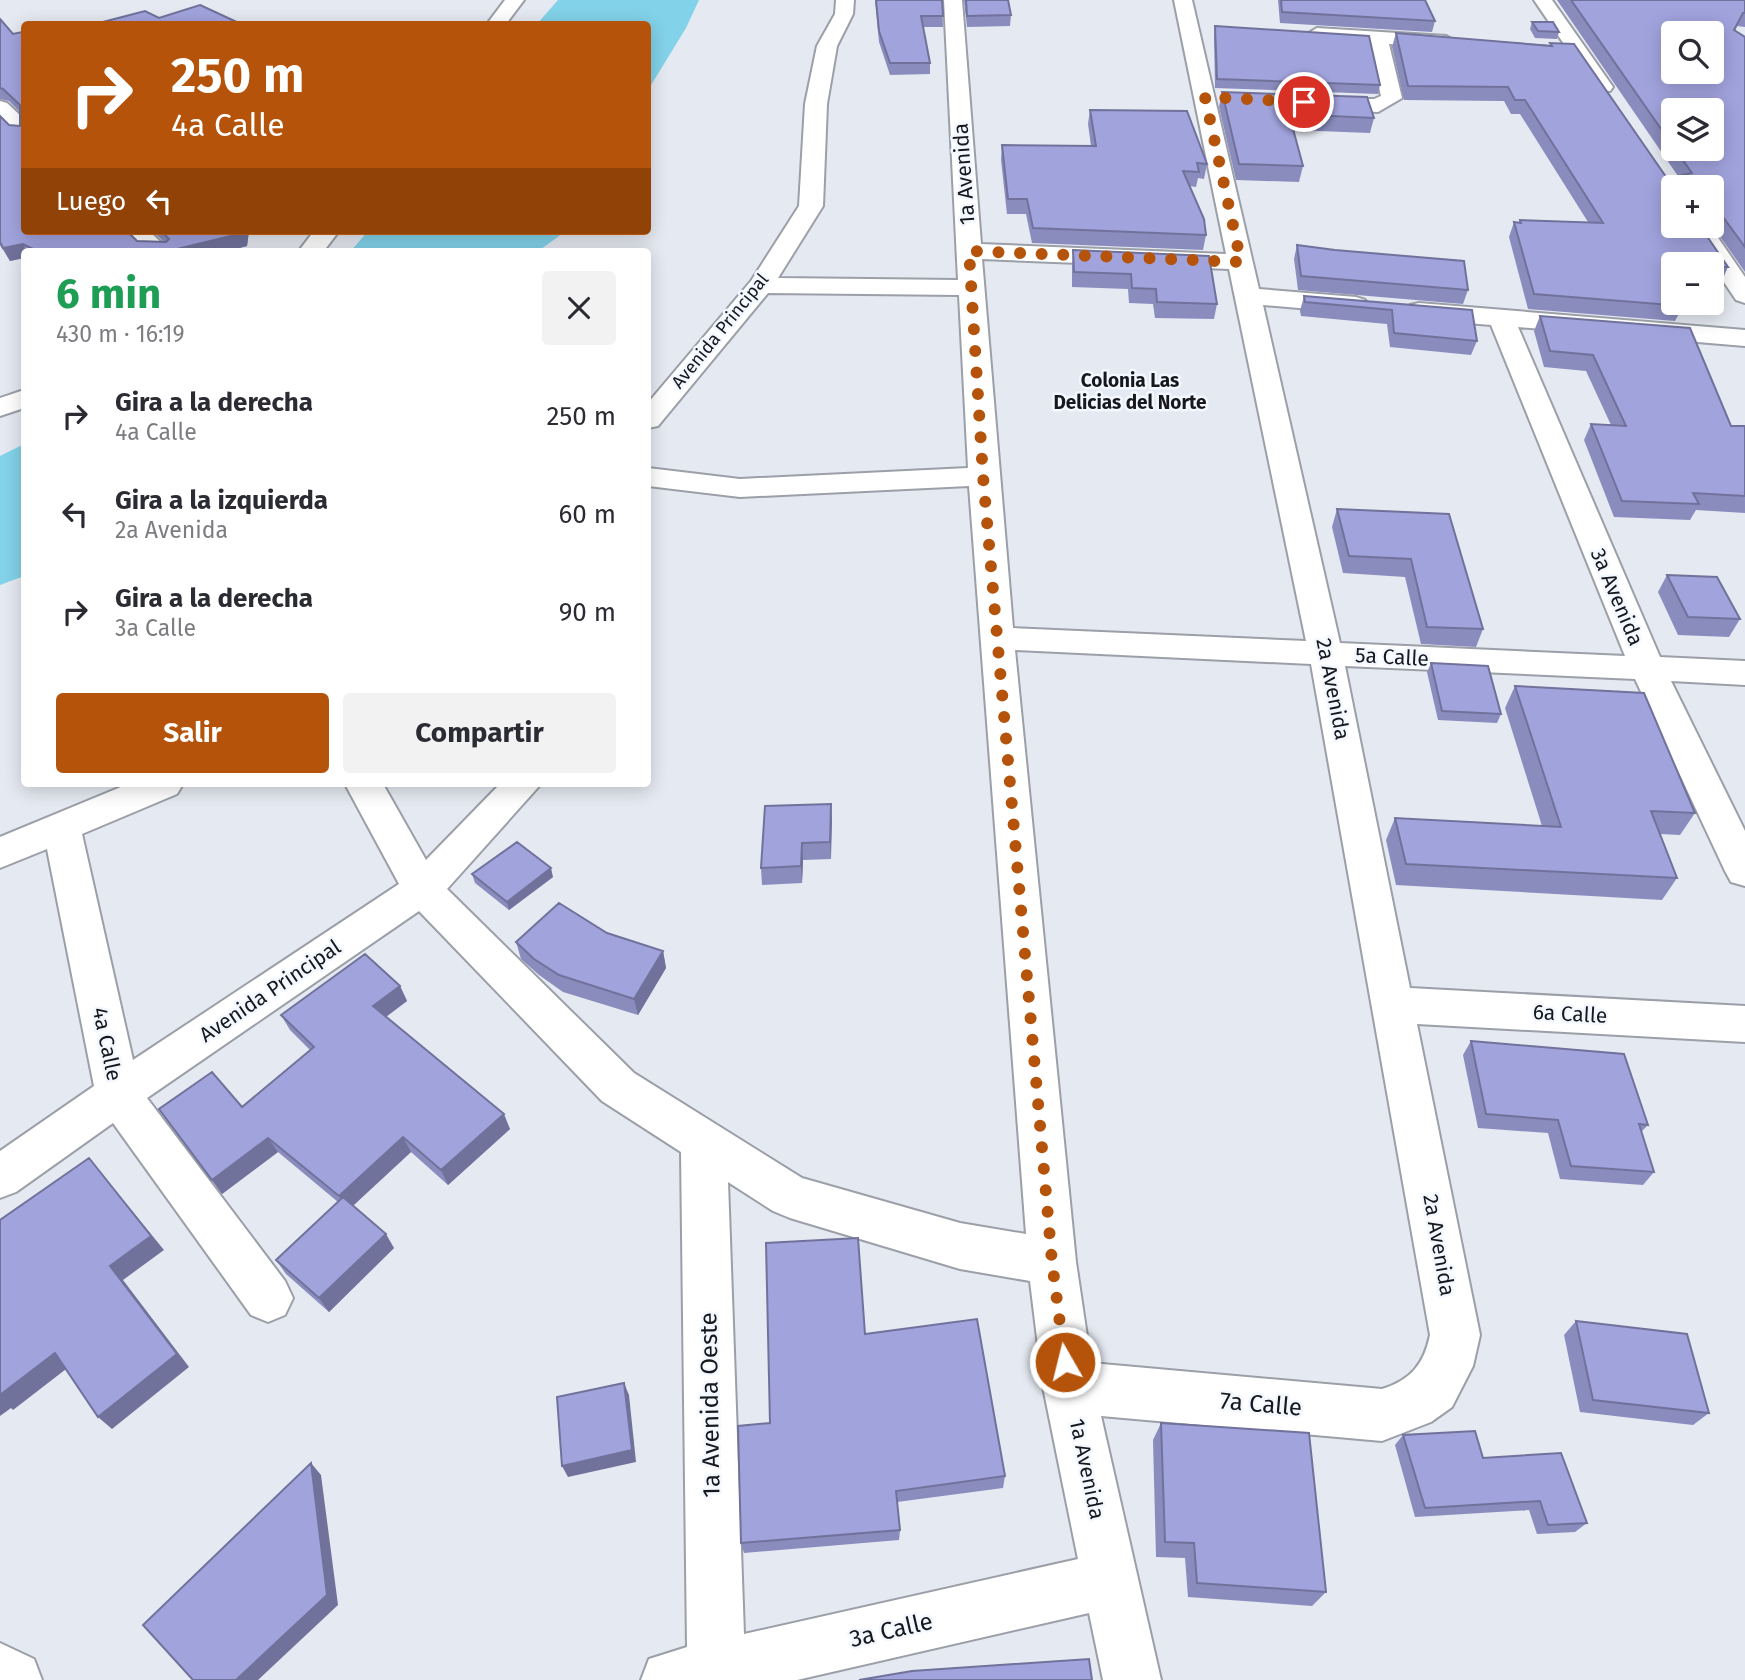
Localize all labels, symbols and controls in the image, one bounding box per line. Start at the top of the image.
map controls [1661,21,1724,315]
button: search [1661,21,1724,84]
text: 250 m [171,46,304,105]
icon: right [56,49,147,140]
pin [1274,72,1334,132]
icon: arrive [1285,83,1323,121]
button: layers [1661,98,1724,161]
text: 4a Calle [171,106,285,144]
street label: 1a Avenida [947,122,981,226]
button: + [1661,175,1724,238]
icon: left [140,182,178,220]
text: Luego [56,186,126,217]
button: − [1661,252,1724,315]
text: 6 min [56,269,161,319]
street label: Avenida Principal [667,269,773,393]
button: close [542,271,616,345]
text: 430 m · 16:19 [56,320,185,348]
district label: Colonia Las Delicias del Norte [1053,369,1207,414]
text: Gira a la derecha [115,387,313,418]
icon: right [56,397,94,435]
text: 250 m [546,401,616,432]
text: 4a Calle [115,418,197,446]
text: Gira a la izquierda [115,485,328,516]
icon: left [56,495,94,533]
text: 60 m [558,499,616,530]
text: 2a Avenida [115,516,228,544]
street label: 3a Avenida [1585,544,1649,650]
text: Gira a la derecha [115,583,313,614]
icon: right [56,593,94,631]
text: 90 m [559,597,616,628]
text: 3a Calle [115,614,196,642]
street label: 2a Avenida [1310,636,1356,742]
street label: 5a Calle [1354,642,1430,672]
button: Salir [56,693,329,773]
button: Compartir [343,693,616,773]
street label: Avenida Principal [194,934,346,1048]
street label: 6a Calle [1532,999,1608,1029]
street label: 4a Calle [87,1005,127,1083]
street label: 2a Avenida [1417,1192,1461,1298]
street label: 1a Avenida Oeste [694,1312,726,1498]
position arrow [1028,1325,1102,1399]
street label: 7a Calle [1219,1386,1303,1422]
street label: 1a Avenida [1064,1416,1110,1522]
street label: 3a Calle [847,1607,935,1653]

